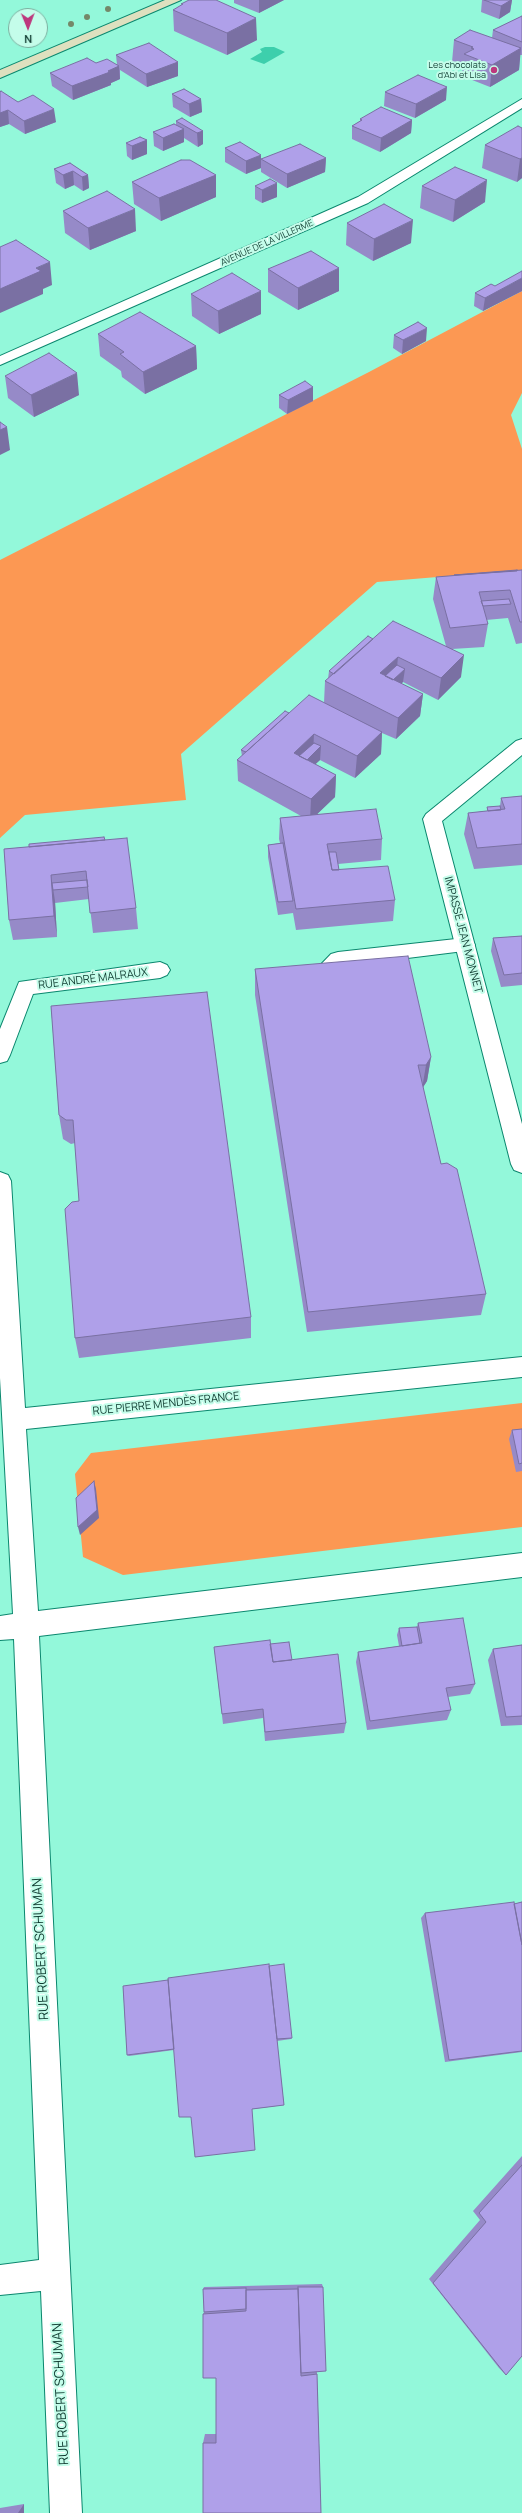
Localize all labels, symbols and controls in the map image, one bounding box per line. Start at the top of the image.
north arrow [8,8,48,48]
text: N [24,32,32,47]
place label: Les chocolats d'Abi et Lisa [428,60,486,81]
marker: Les chocolats d'Abi et Lisa [489,65,499,75]
street label: AVENUE DE LA VILLERME [219,218,315,268]
street label: IMPASSE JEAN MONNET [441,875,485,995]
street label: RUE ANDRÉ MALRAUX [37,966,149,992]
street label: RUE PIERRE MENDÈS FRANCE [92,1390,240,1418]
street label: RUE ROBERT SCHUMAN [29,1878,53,2020]
street label: RUE ROBERT SCHUMAN [49,2323,73,2465]

